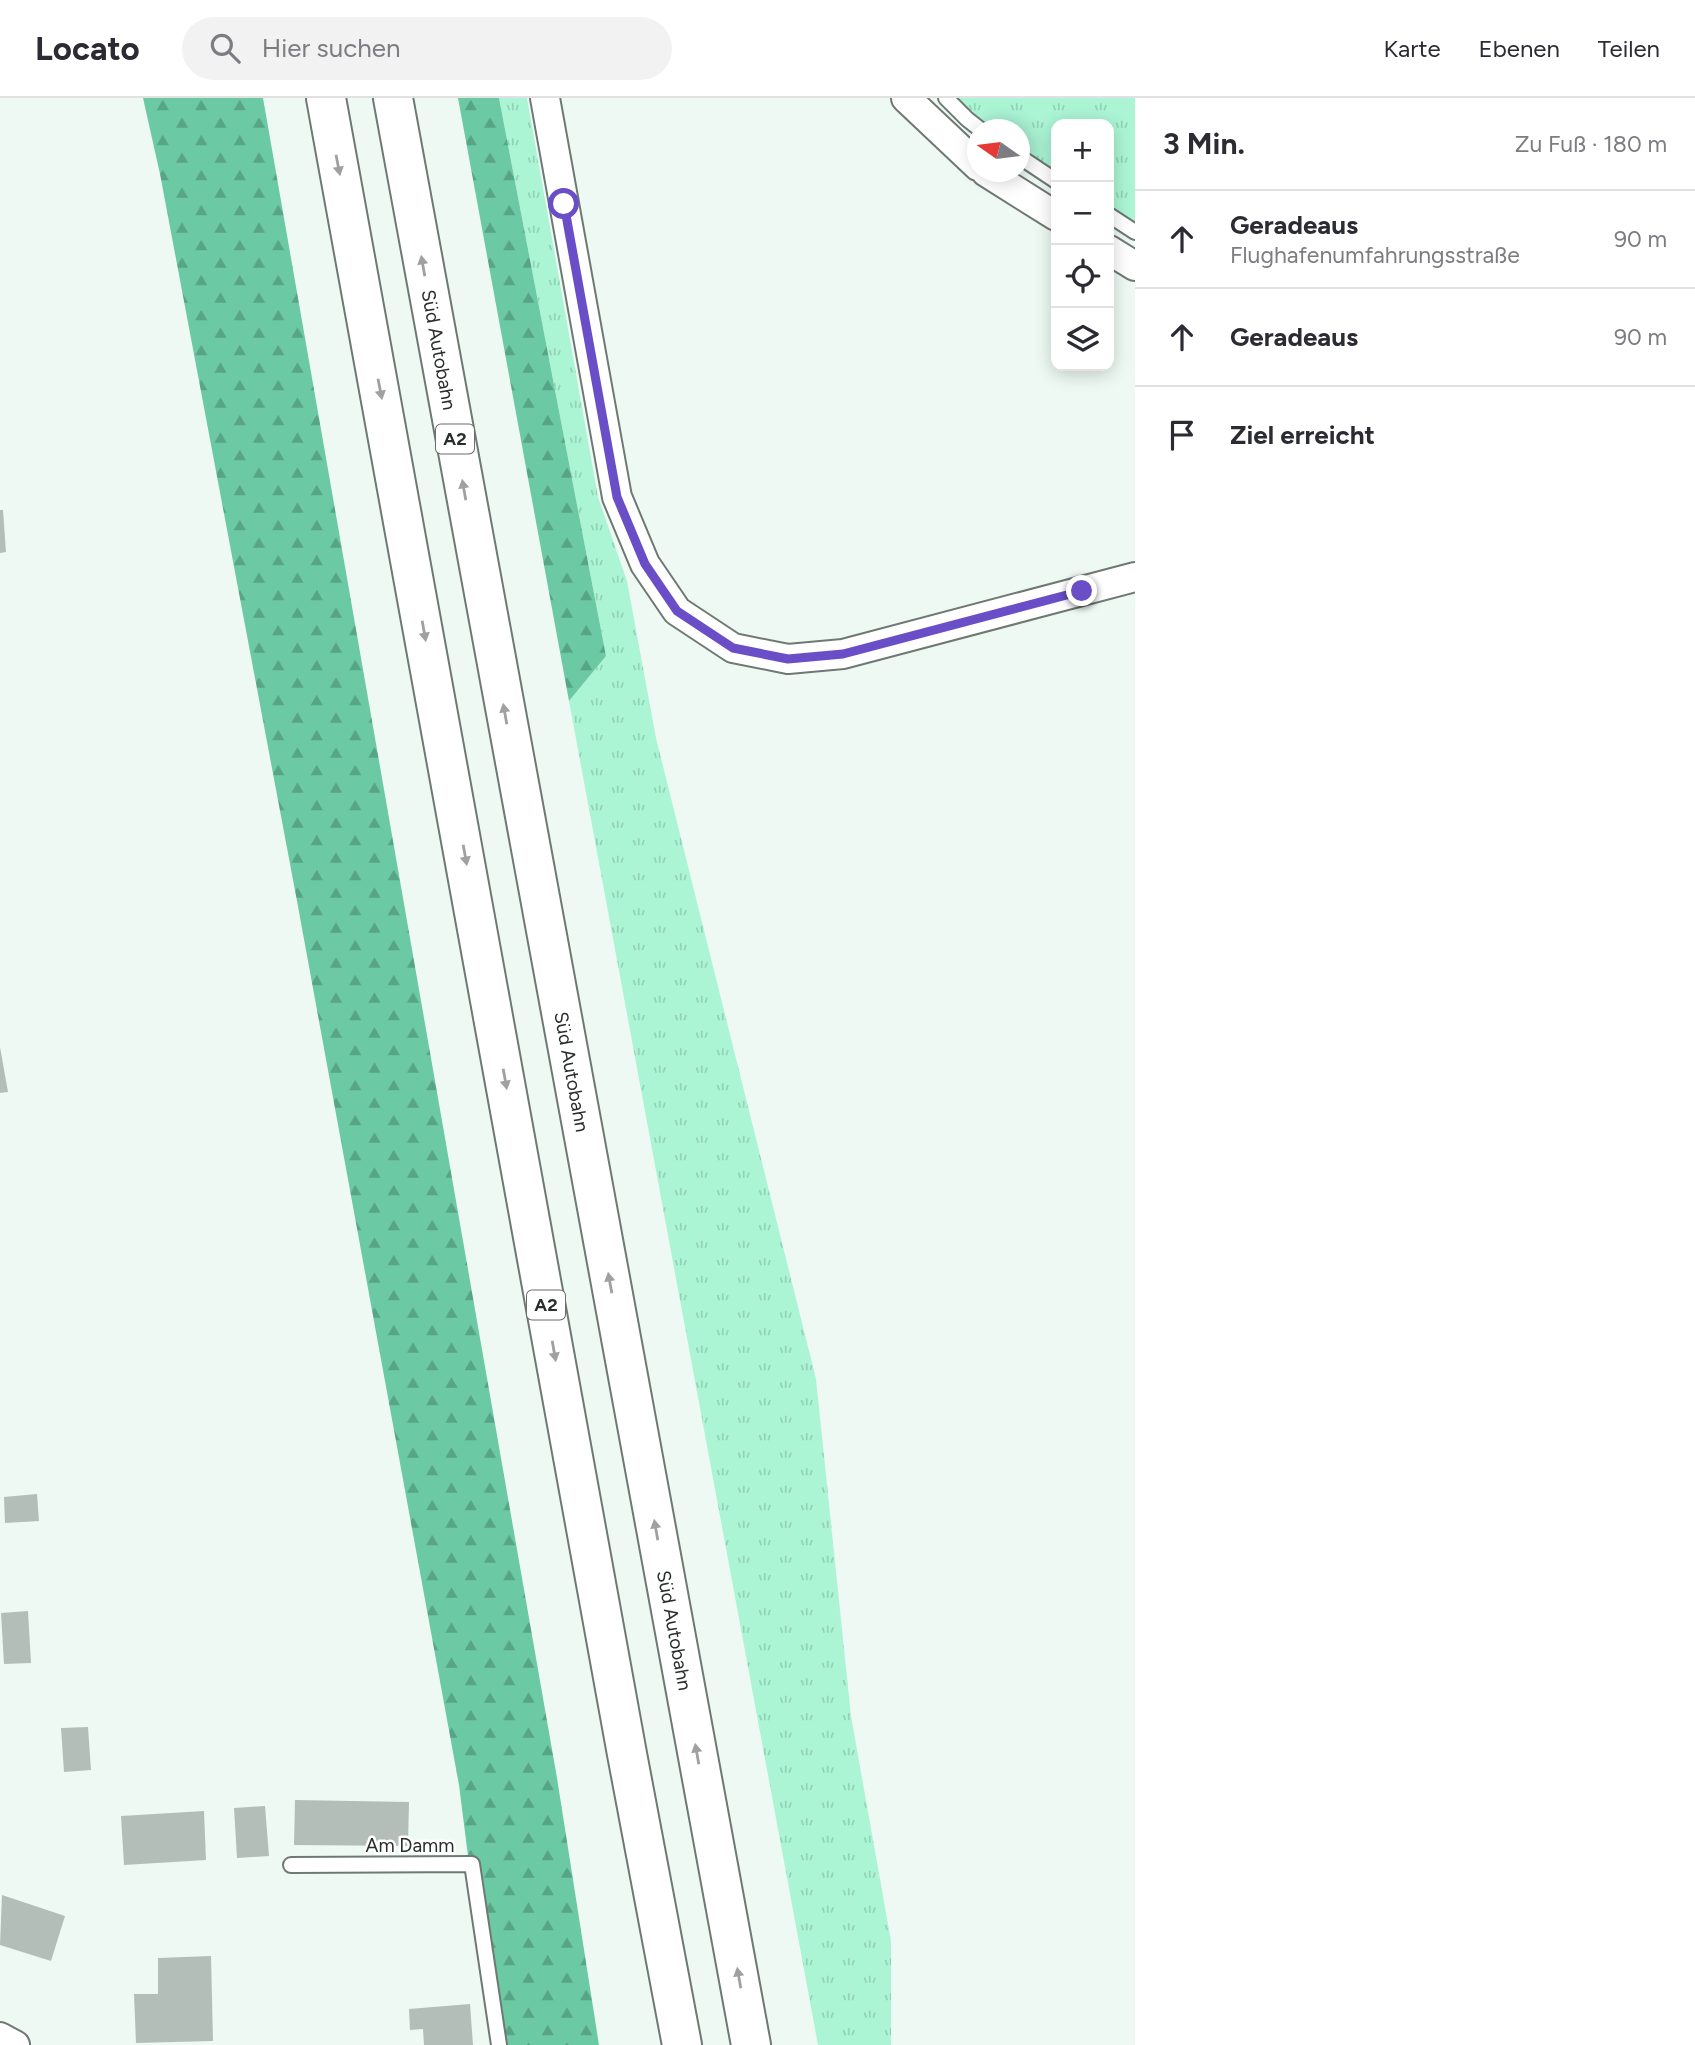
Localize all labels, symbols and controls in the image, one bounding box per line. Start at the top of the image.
search box [182,17,672,80]
text: Locato [35,29,140,68]
icon: search [206,29,244,67]
text: Hier suchen [262,32,401,64]
text: Karte [1384,34,1441,63]
text: Ebenen [1479,34,1560,63]
text: Teilen [1598,34,1660,63]
north arrow [967,119,1030,182]
map controls [1051,119,1114,371]
button: + [1051,119,1114,182]
text: 3 Min. [1163,125,1245,162]
text: Zu Fuß · 180 m [1515,130,1667,158]
one-way arrow [333,154,344,176]
button: − [1051,182,1114,245]
route start [548,188,579,219]
text: Geradeaus [1230,209,1358,241]
icon: ahead [1163,220,1201,258]
text: 90 m [1614,225,1667,253]
text: Flughafenumfahrungsstraße [1230,241,1520,269]
button: locate [1051,245,1114,308]
one-way arrow [418,255,429,277]
street label: Süd Autobahn [416,288,461,412]
button: layers [1051,308,1114,371]
icon: ahead [1163,318,1201,356]
text: Geradeaus [1230,321,1358,353]
text: 90 m [1614,323,1667,351]
one-way arrow [374,378,385,400]
icon: arrive [1163,416,1201,454]
text: Ziel erreicht [1230,419,1375,451]
road number: A2 [436,424,474,454]
one-way arrow [459,479,470,501]
route end [1066,575,1097,606]
one-way arrow [419,620,430,642]
one-way arrow [500,703,511,725]
one-way arrow [460,844,471,866]
street label: Süd Autobahn [549,1010,594,1134]
one-way arrow [500,1068,511,1090]
one-way arrow [605,1272,616,1294]
road number: A2 [527,1290,565,1320]
one-way arrow [549,1340,560,1362]
one-way arrow [650,1519,661,1541]
street label: Süd Autobahn [652,1568,697,1692]
one-way arrow [692,1743,703,1765]
street label: Am Damm [366,1834,454,1857]
one-way arrow [733,1967,744,1989]

